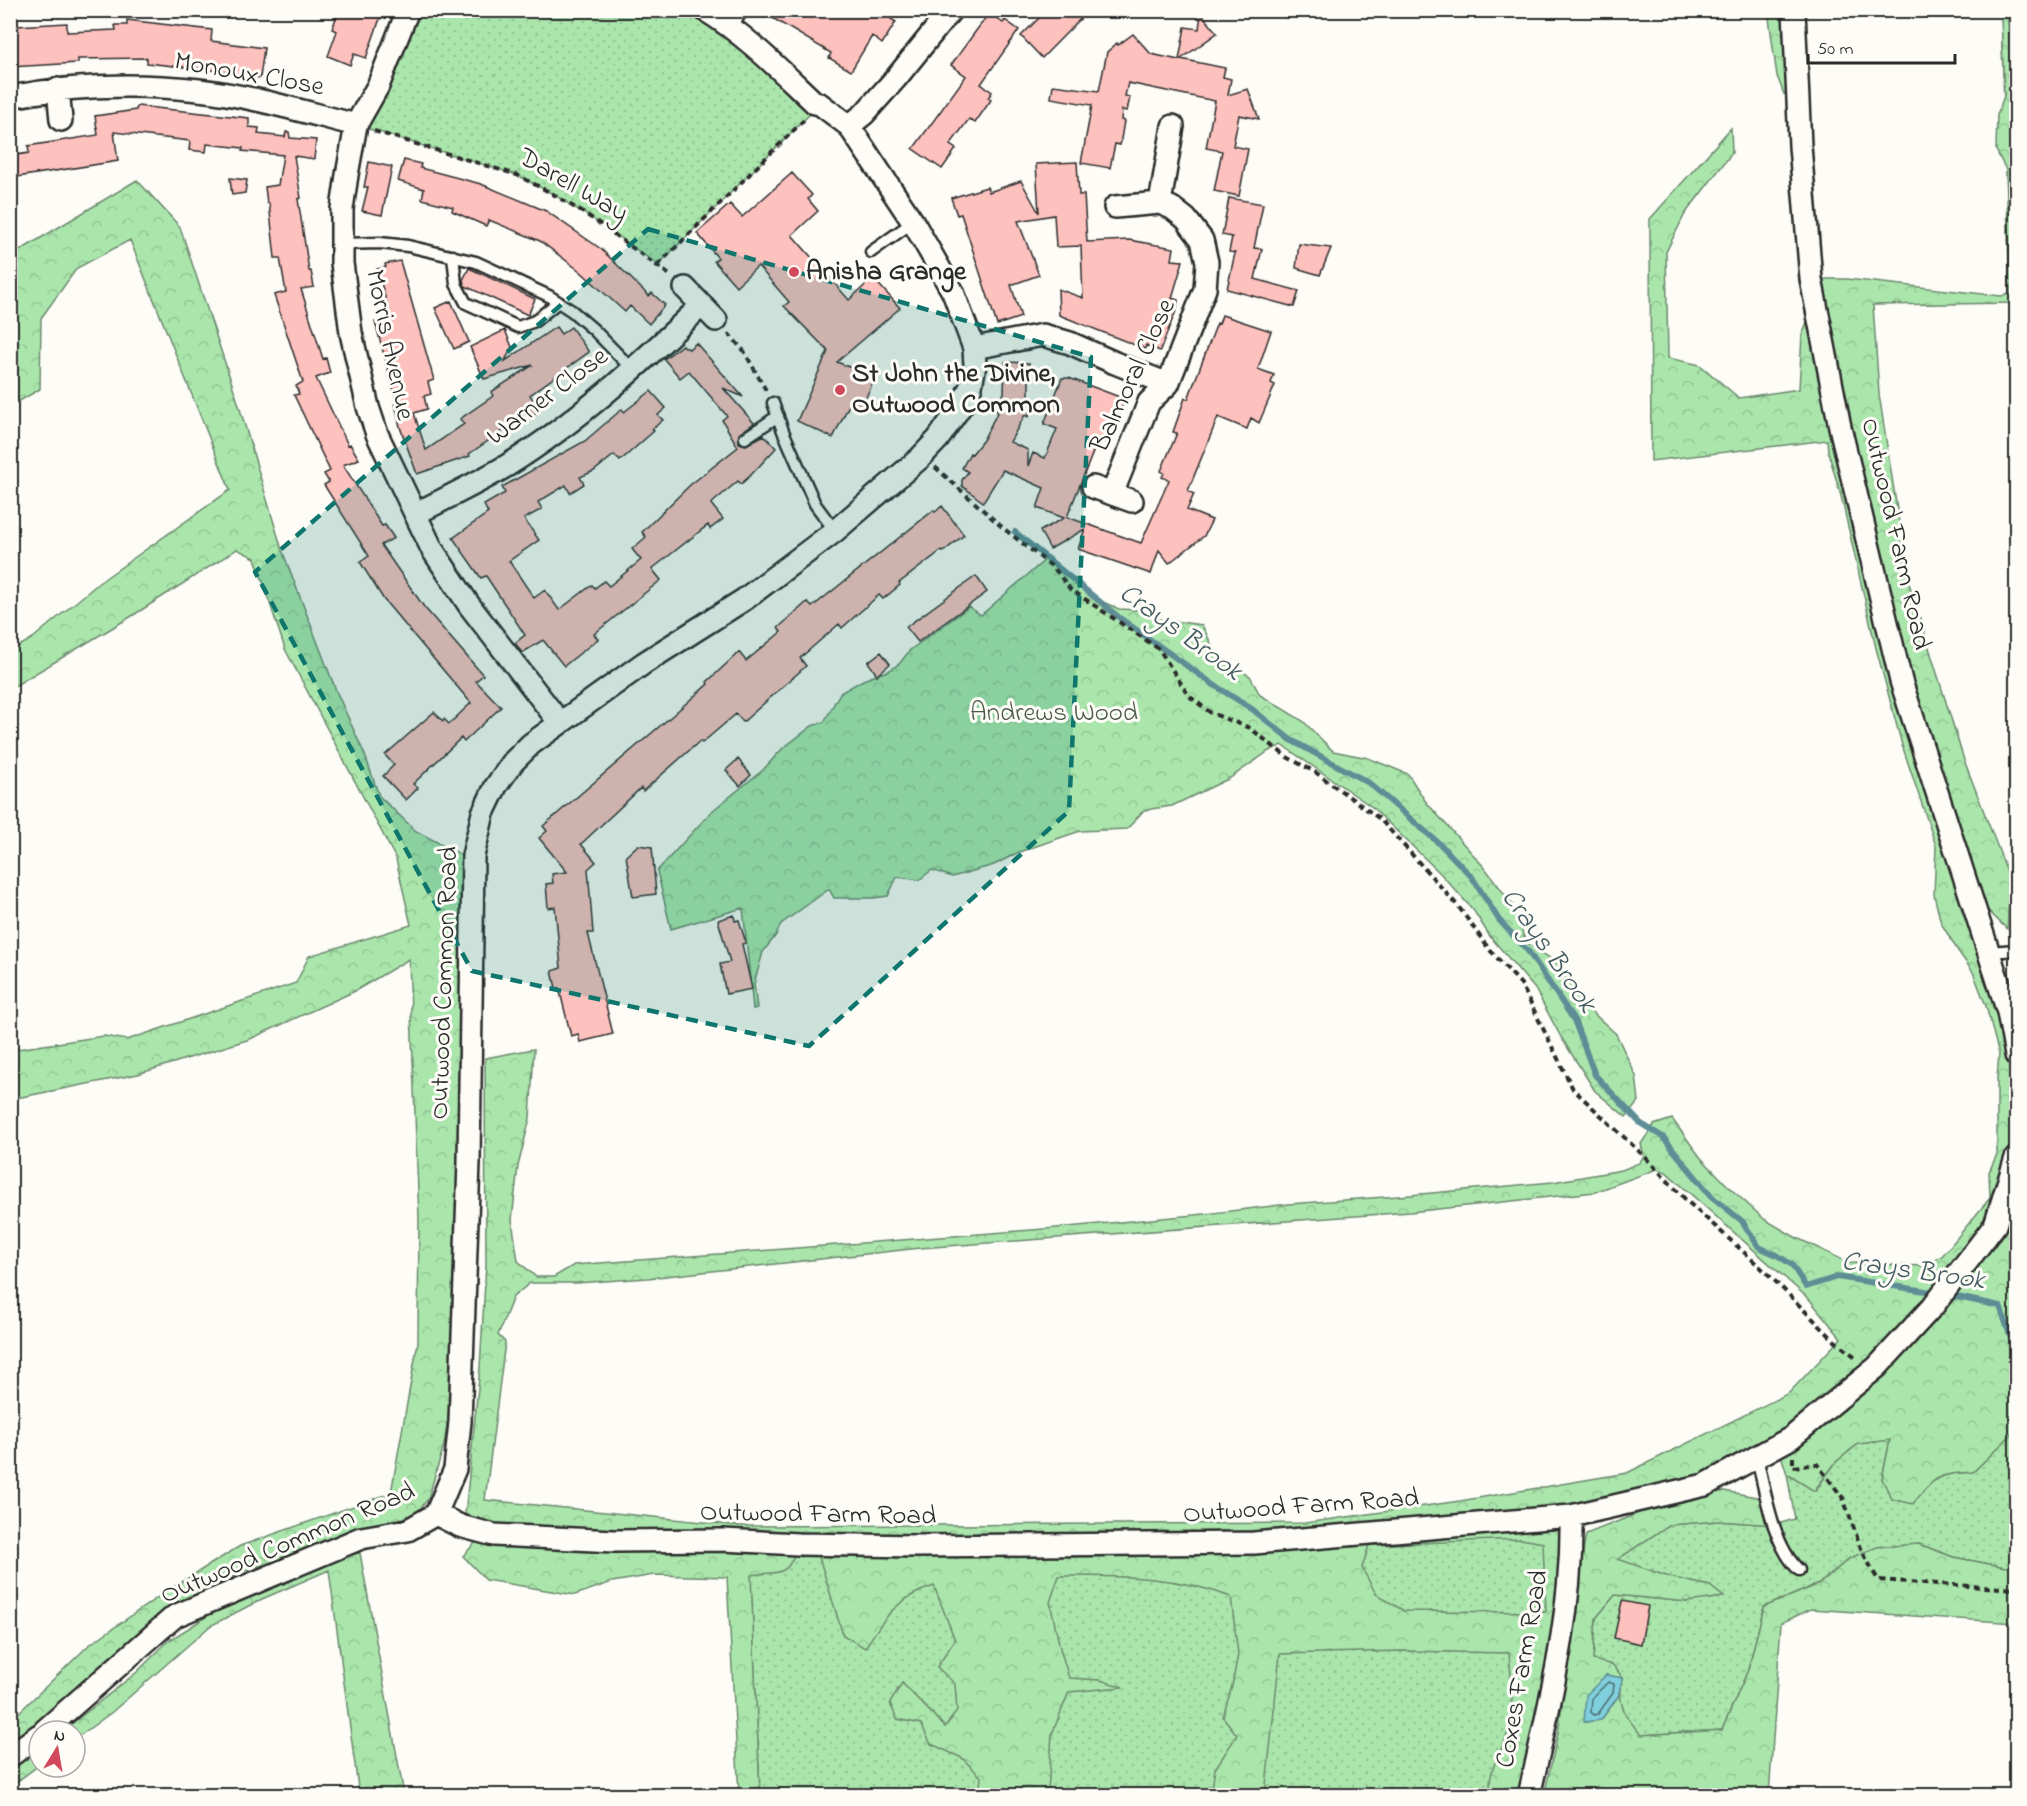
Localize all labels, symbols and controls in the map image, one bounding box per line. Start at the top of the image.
scale bar [1808,27,1955,65]
text: 50 m [1817,37,1854,63]
street label: Monoux Close [171,43,328,107]
street label: Darell Way [510,138,635,233]
place label: Anisha Grange [806,253,967,293]
marker: Anisha Grange [787,265,801,279]
street label: Morris Avenue [354,266,424,425]
street label: Balmoral Close [1081,292,1187,460]
street label: Warner Close [479,338,618,456]
place label: St John the Divine, Outwood Common [852,355,1060,425]
marker: St John the Divine, Outwood Common [833,383,847,397]
street label: Outwood Farm Road [1849,414,1941,654]
water label: Crays Brook [1110,574,1252,693]
park label: Andrews Wood [970,694,1138,733]
street label: Outwood Common Road [421,846,469,1120]
water label: Crays Brook [1490,880,1607,1023]
water label: Crays Brook [1839,1242,1989,1303]
street label: Outwood Common Road [155,1473,421,1615]
street label: Outwood Farm Road [1182,1479,1420,1535]
street label: Outwood Farm Road [699,1493,937,1537]
street label: Coxes Farm Road [1486,1567,1560,1771]
north arrow [27,1719,87,1779]
text: N [52,1723,67,1749]

